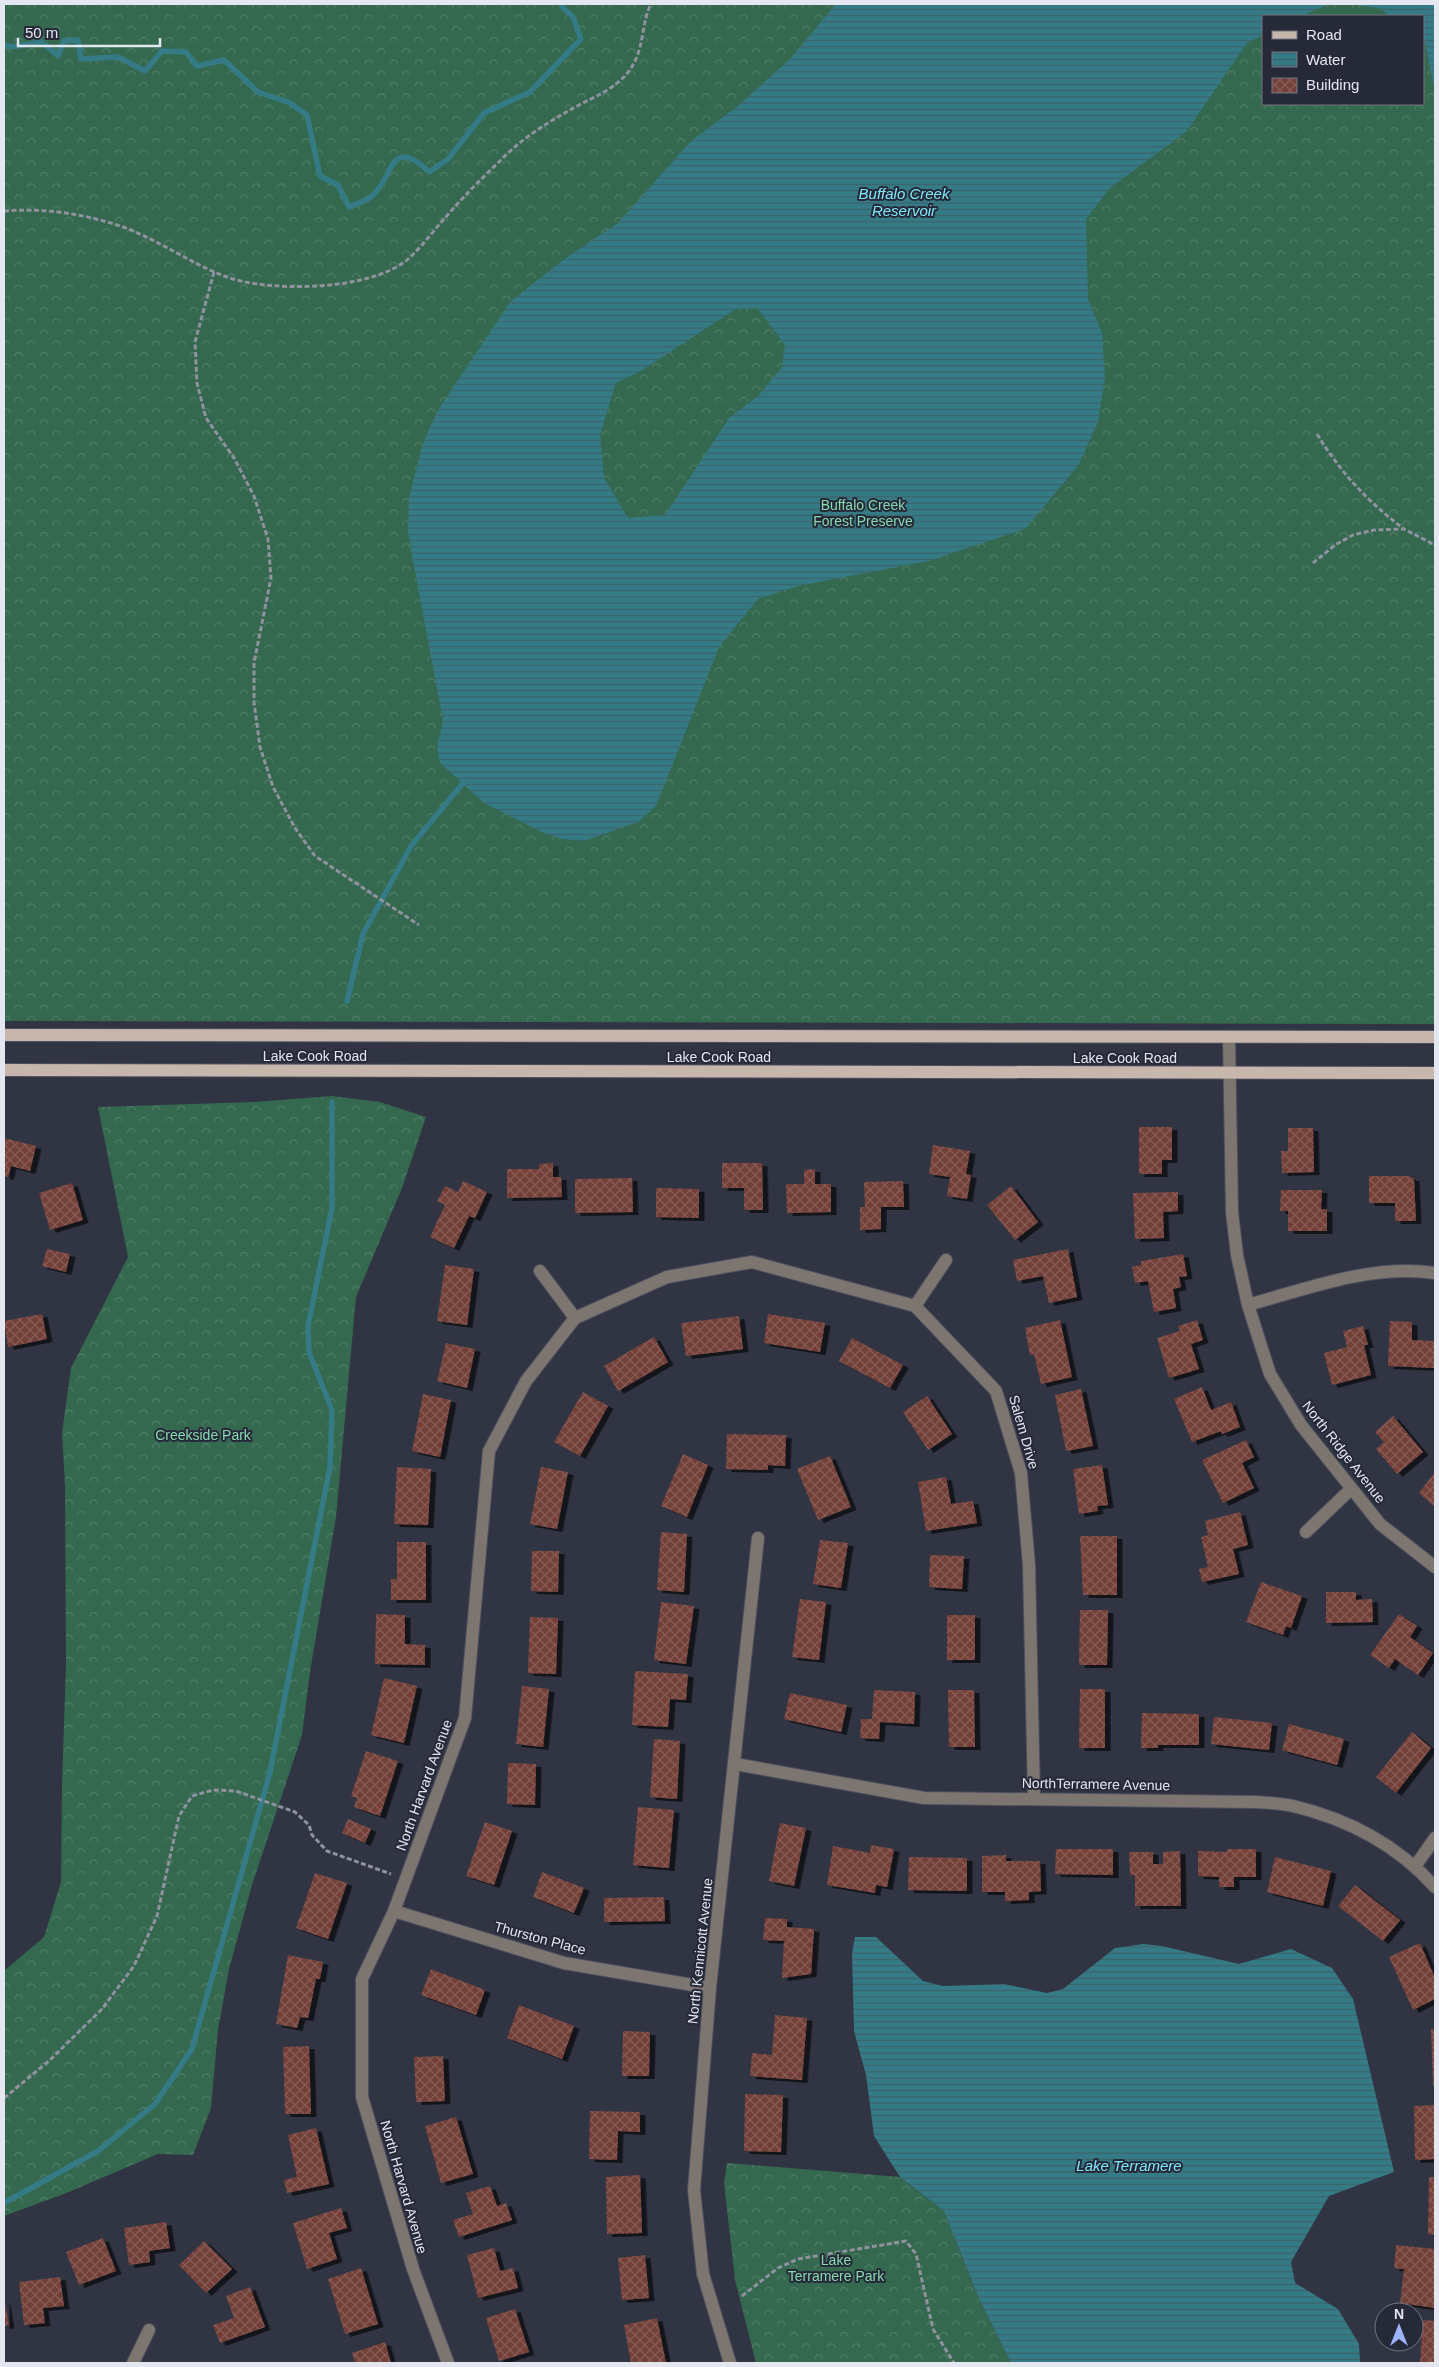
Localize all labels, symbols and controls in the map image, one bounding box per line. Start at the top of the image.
scale bar [18,15,160,47]
legend [1262,15,1424,105]
text: 50 m [25,24,58,41]
text: Road [1306,26,1342,43]
text: Water [1306,51,1345,68]
text: Building [1306,76,1359,93]
water label: Buffalo Creek Reservoir [859,185,951,219]
park label: Buffalo Creek Forest Preserve [813,497,913,529]
street label: Lake Cook Road [263,1048,367,1064]
street label: Lake Cook Road [667,1049,771,1065]
street label: Lake Cook Road [1073,1050,1177,1066]
street label: Salem Drive [1006,1393,1042,1471]
street label: North Ridge Avenue [1299,1398,1389,1506]
park label: Creekside Park [155,1427,252,1443]
street label: North Harvard Avenue [393,1717,455,1853]
street label: NorthTerramere Avenue [1022,1775,1171,1793]
street label: North Kennicott Avenue [684,1877,716,2025]
street label: Thurston Place [492,1918,588,1958]
street label: North Harvard Avenue [377,2118,431,2256]
water label: Lake Terramere [1076,2157,1182,2174]
park label: Lake Terramere Park [788,2252,885,2284]
north arrow [1374,2302,1424,2352]
text: N [1394,2306,1404,2322]

